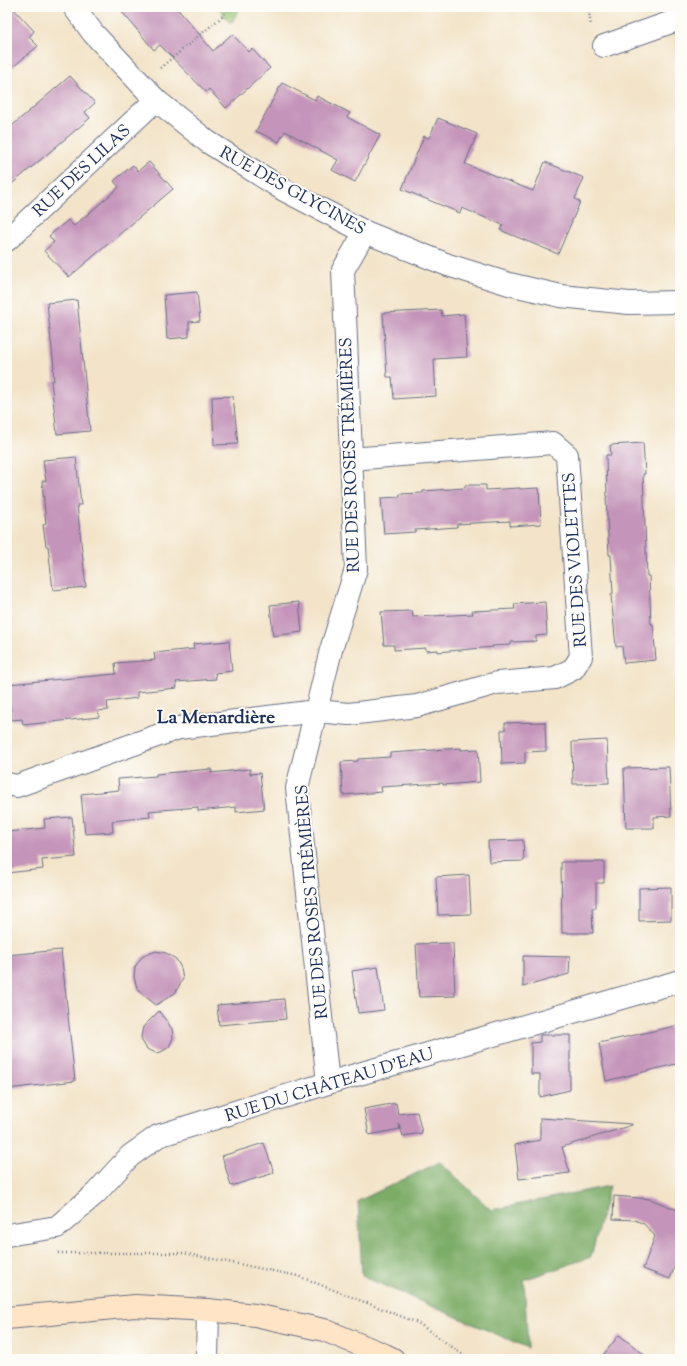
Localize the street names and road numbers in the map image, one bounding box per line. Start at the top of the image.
street label: RUE DES LILAS [28,120,137,223]
street label: RUE DES GLYCINES [215,142,369,242]
street label: RUE DES ROSES TRÉMIÈRES [335,337,367,573]
street label: RUE DES VIOLETTES [558,472,594,648]
street label: RUE DES ROSES TRÉMIÈRES [291,784,335,1020]
street label: RUE DU CHÂTEAU D'EAU [222,1043,437,1129]

